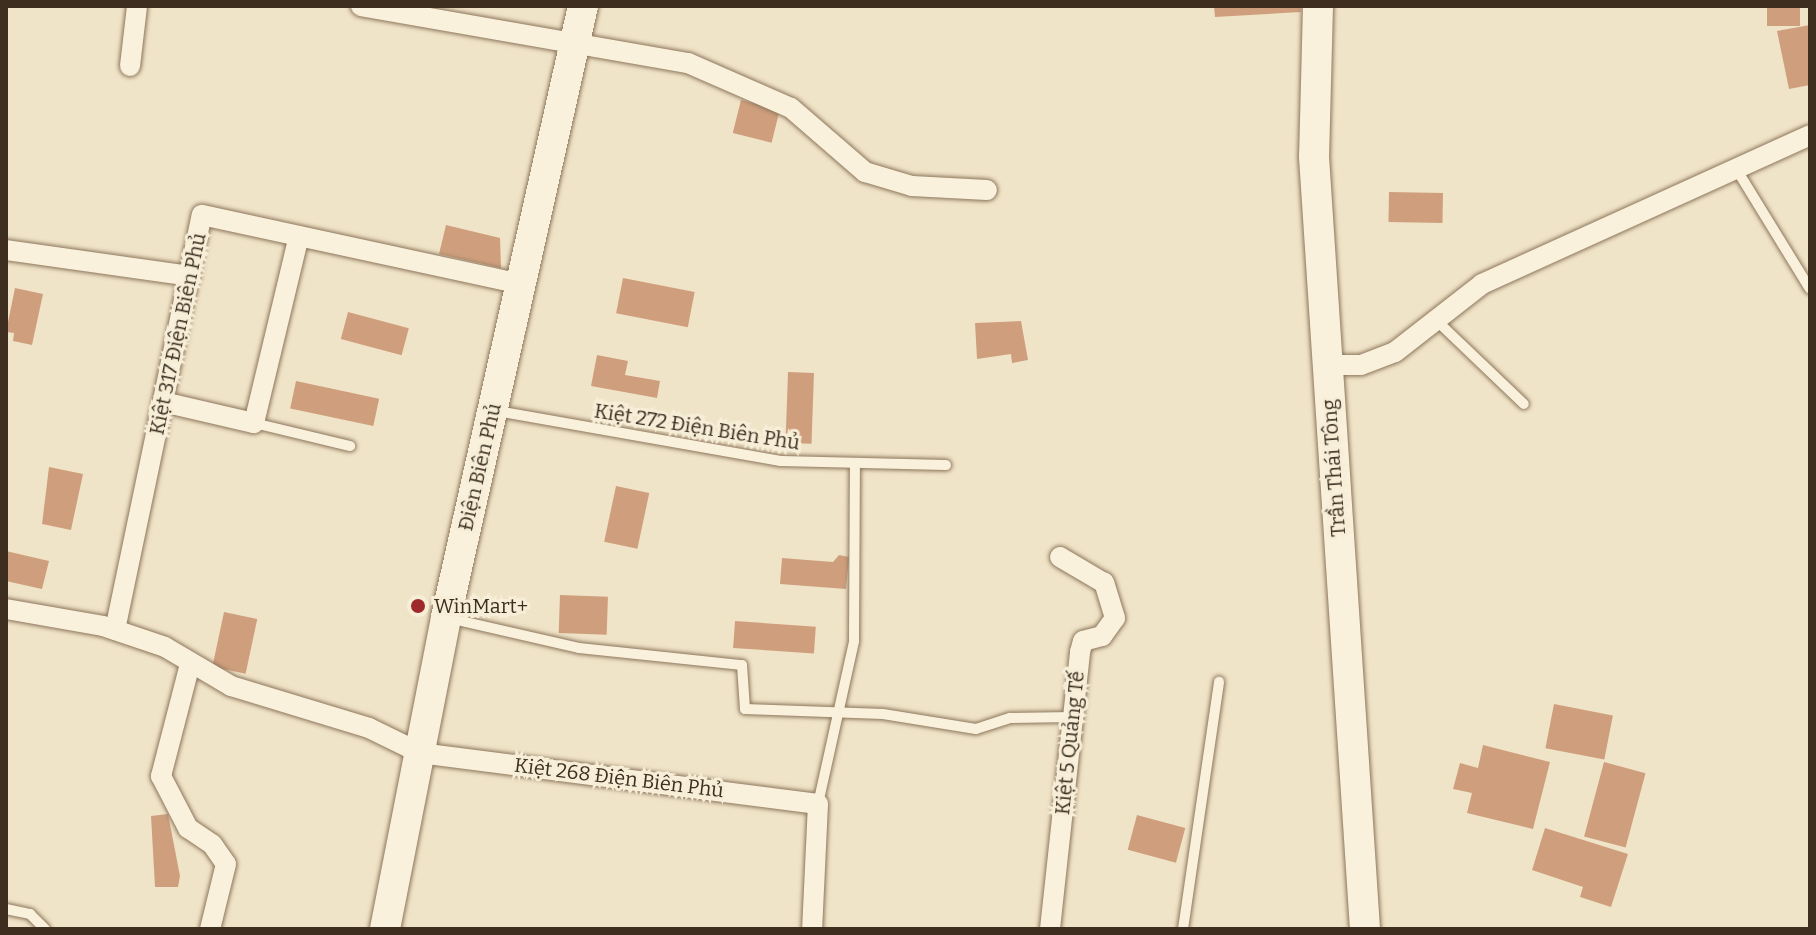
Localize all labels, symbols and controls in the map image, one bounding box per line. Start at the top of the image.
street label: Kiệt 317 Điện Biên Phủ [145,231,211,437]
street label: Trần Thái Tông [1317,398,1351,538]
street label: Kiệt 272 Điện Biên Phủ [593,399,801,455]
street label: Điện Biên Phủ [454,401,506,533]
place label: WinMart+ [434,594,528,618]
marker: WinMart+ [409,597,427,615]
street label: Kiệt 5 Quảng Tế [1051,670,1089,816]
street label: Kiệt 268 Điện Biên Phủ [513,753,725,803]

